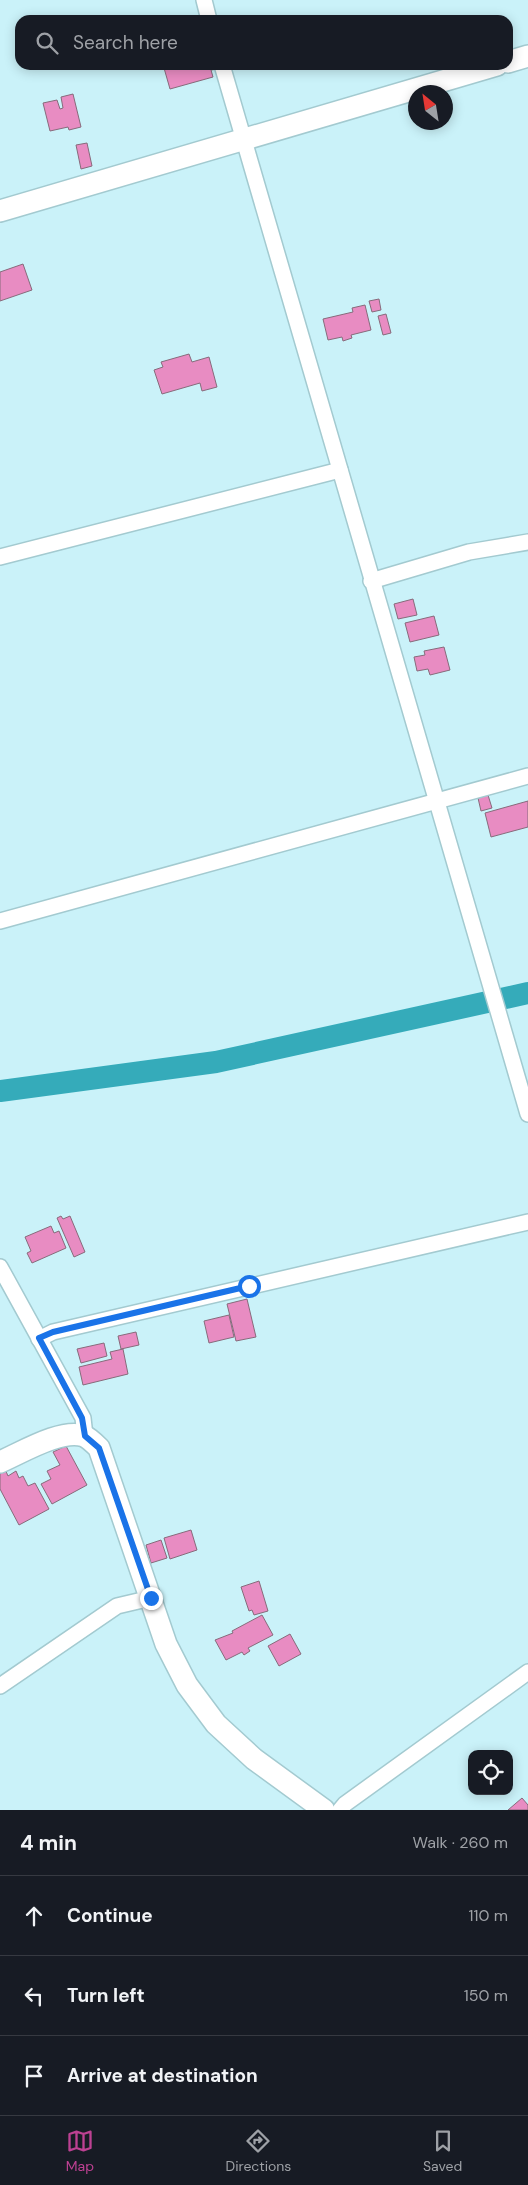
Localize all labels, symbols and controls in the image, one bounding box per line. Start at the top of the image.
search box [15,15,513,70]
icon: search [33,29,61,57]
text: Search here [73,30,178,55]
north arrow [408,85,453,130]
route start [238,1275,261,1298]
route end [140,1587,163,1610]
map controls [468,1750,513,1795]
button: locate [468,1750,513,1795]
text: 4 min [20,1829,77,1857]
text: Walk · 260 m [413,1832,508,1853]
icon: ahead [20,1902,48,1930]
text: Continue [67,1903,153,1928]
text: 110 m [469,1905,508,1926]
icon: left [20,1982,48,2010]
text: Turn left [67,1983,145,2008]
text: 150 m [464,1985,508,2006]
icon: arrive [20,2062,48,2090]
text: Arrive at destination [67,2063,258,2088]
tab: Map [66,2127,94,2175]
tab: Directions [226,2127,291,2175]
tab: Saved [423,2127,462,2175]

